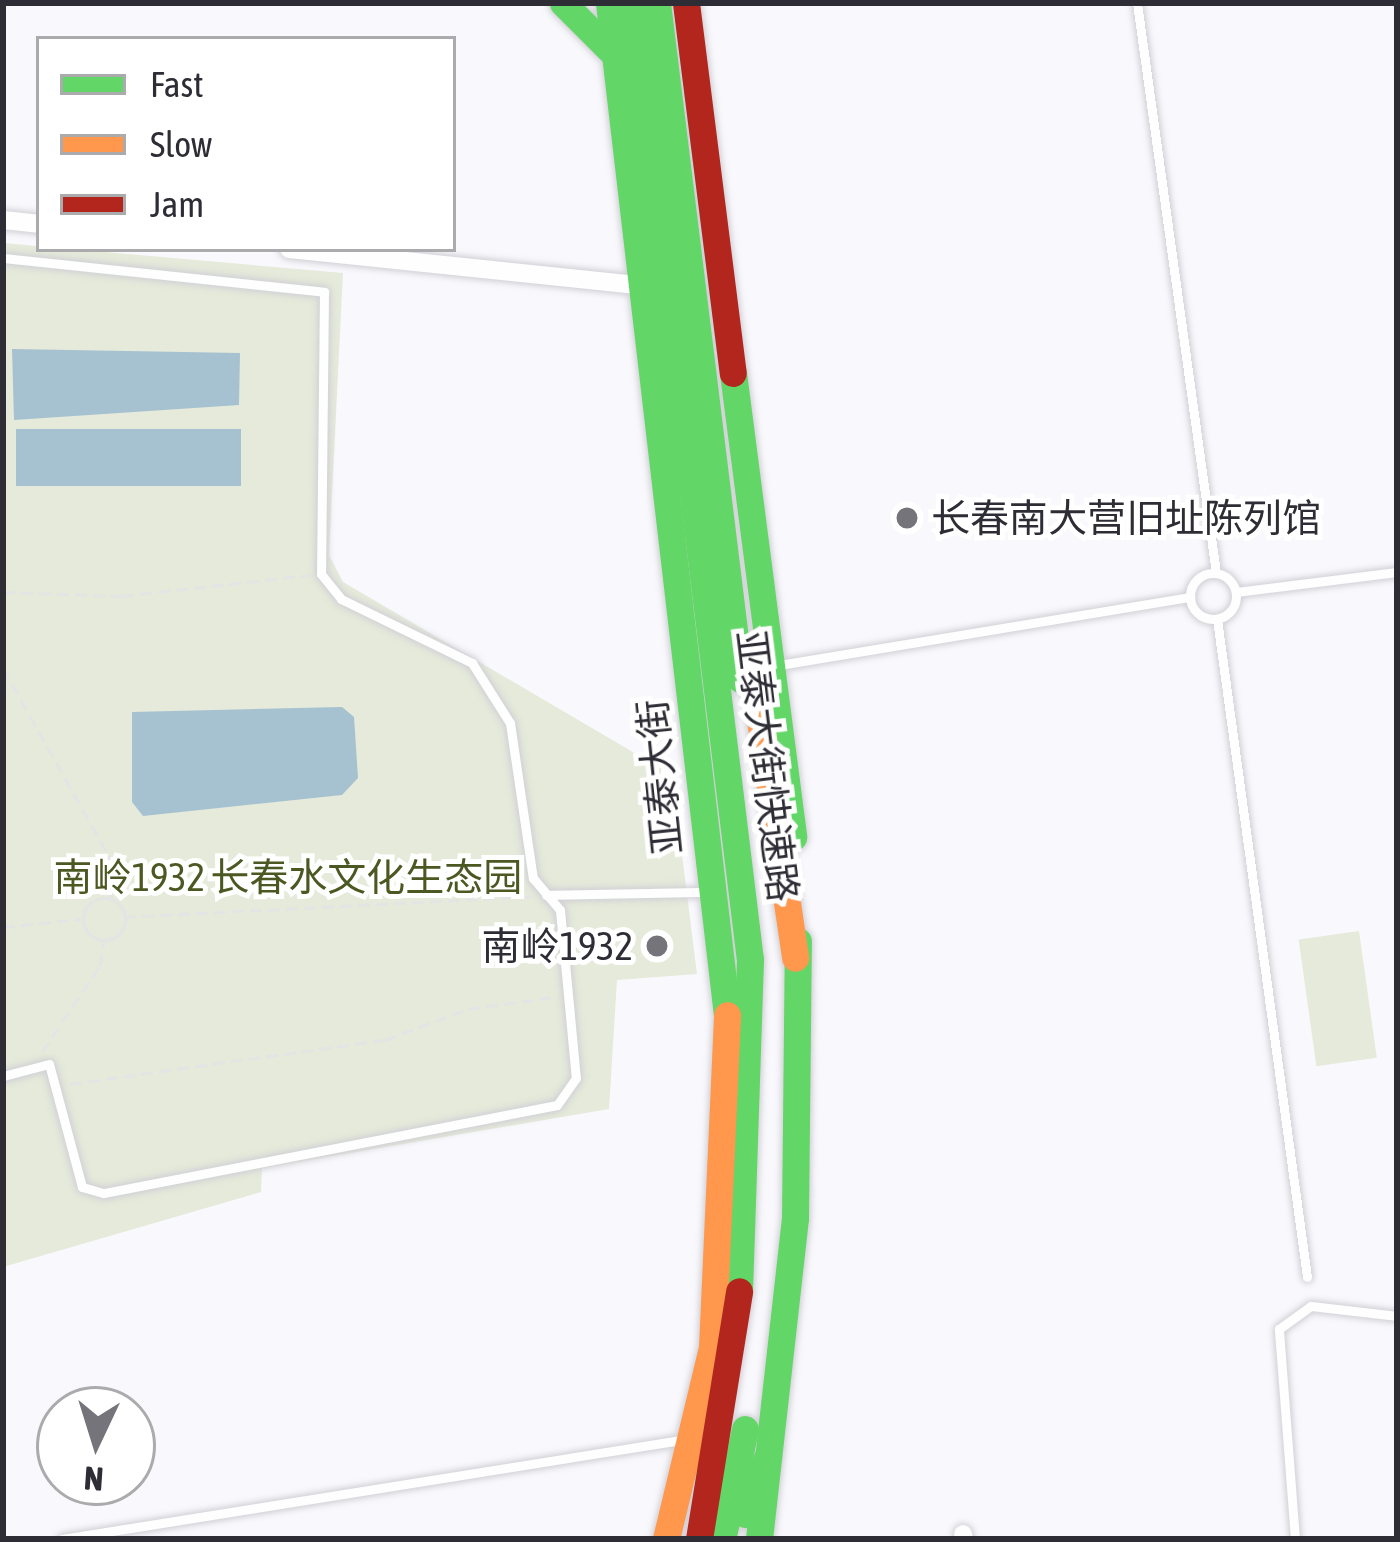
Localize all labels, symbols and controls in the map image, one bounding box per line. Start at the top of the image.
legend [36,36,456,252]
text: Fast [150,63,204,105]
text: Slow [150,123,212,165]
text: Jam [150,183,204,225]
place label: 长春南大营旧址陈列馆 [931,495,1321,541]
marker: 长春南大营旧址陈列馆 [894,505,920,531]
street label: 亚泰大街快速路 [727,628,807,904]
street label: 亚泰大街 [629,697,691,857]
park label: 南岭1932 长春水文化生态园 [54,854,522,900]
place label: 南岭1932 [482,923,633,969]
marker: 南岭1932 [644,933,670,959]
north arrow [36,1386,156,1506]
text: N [83,1459,105,1499]

